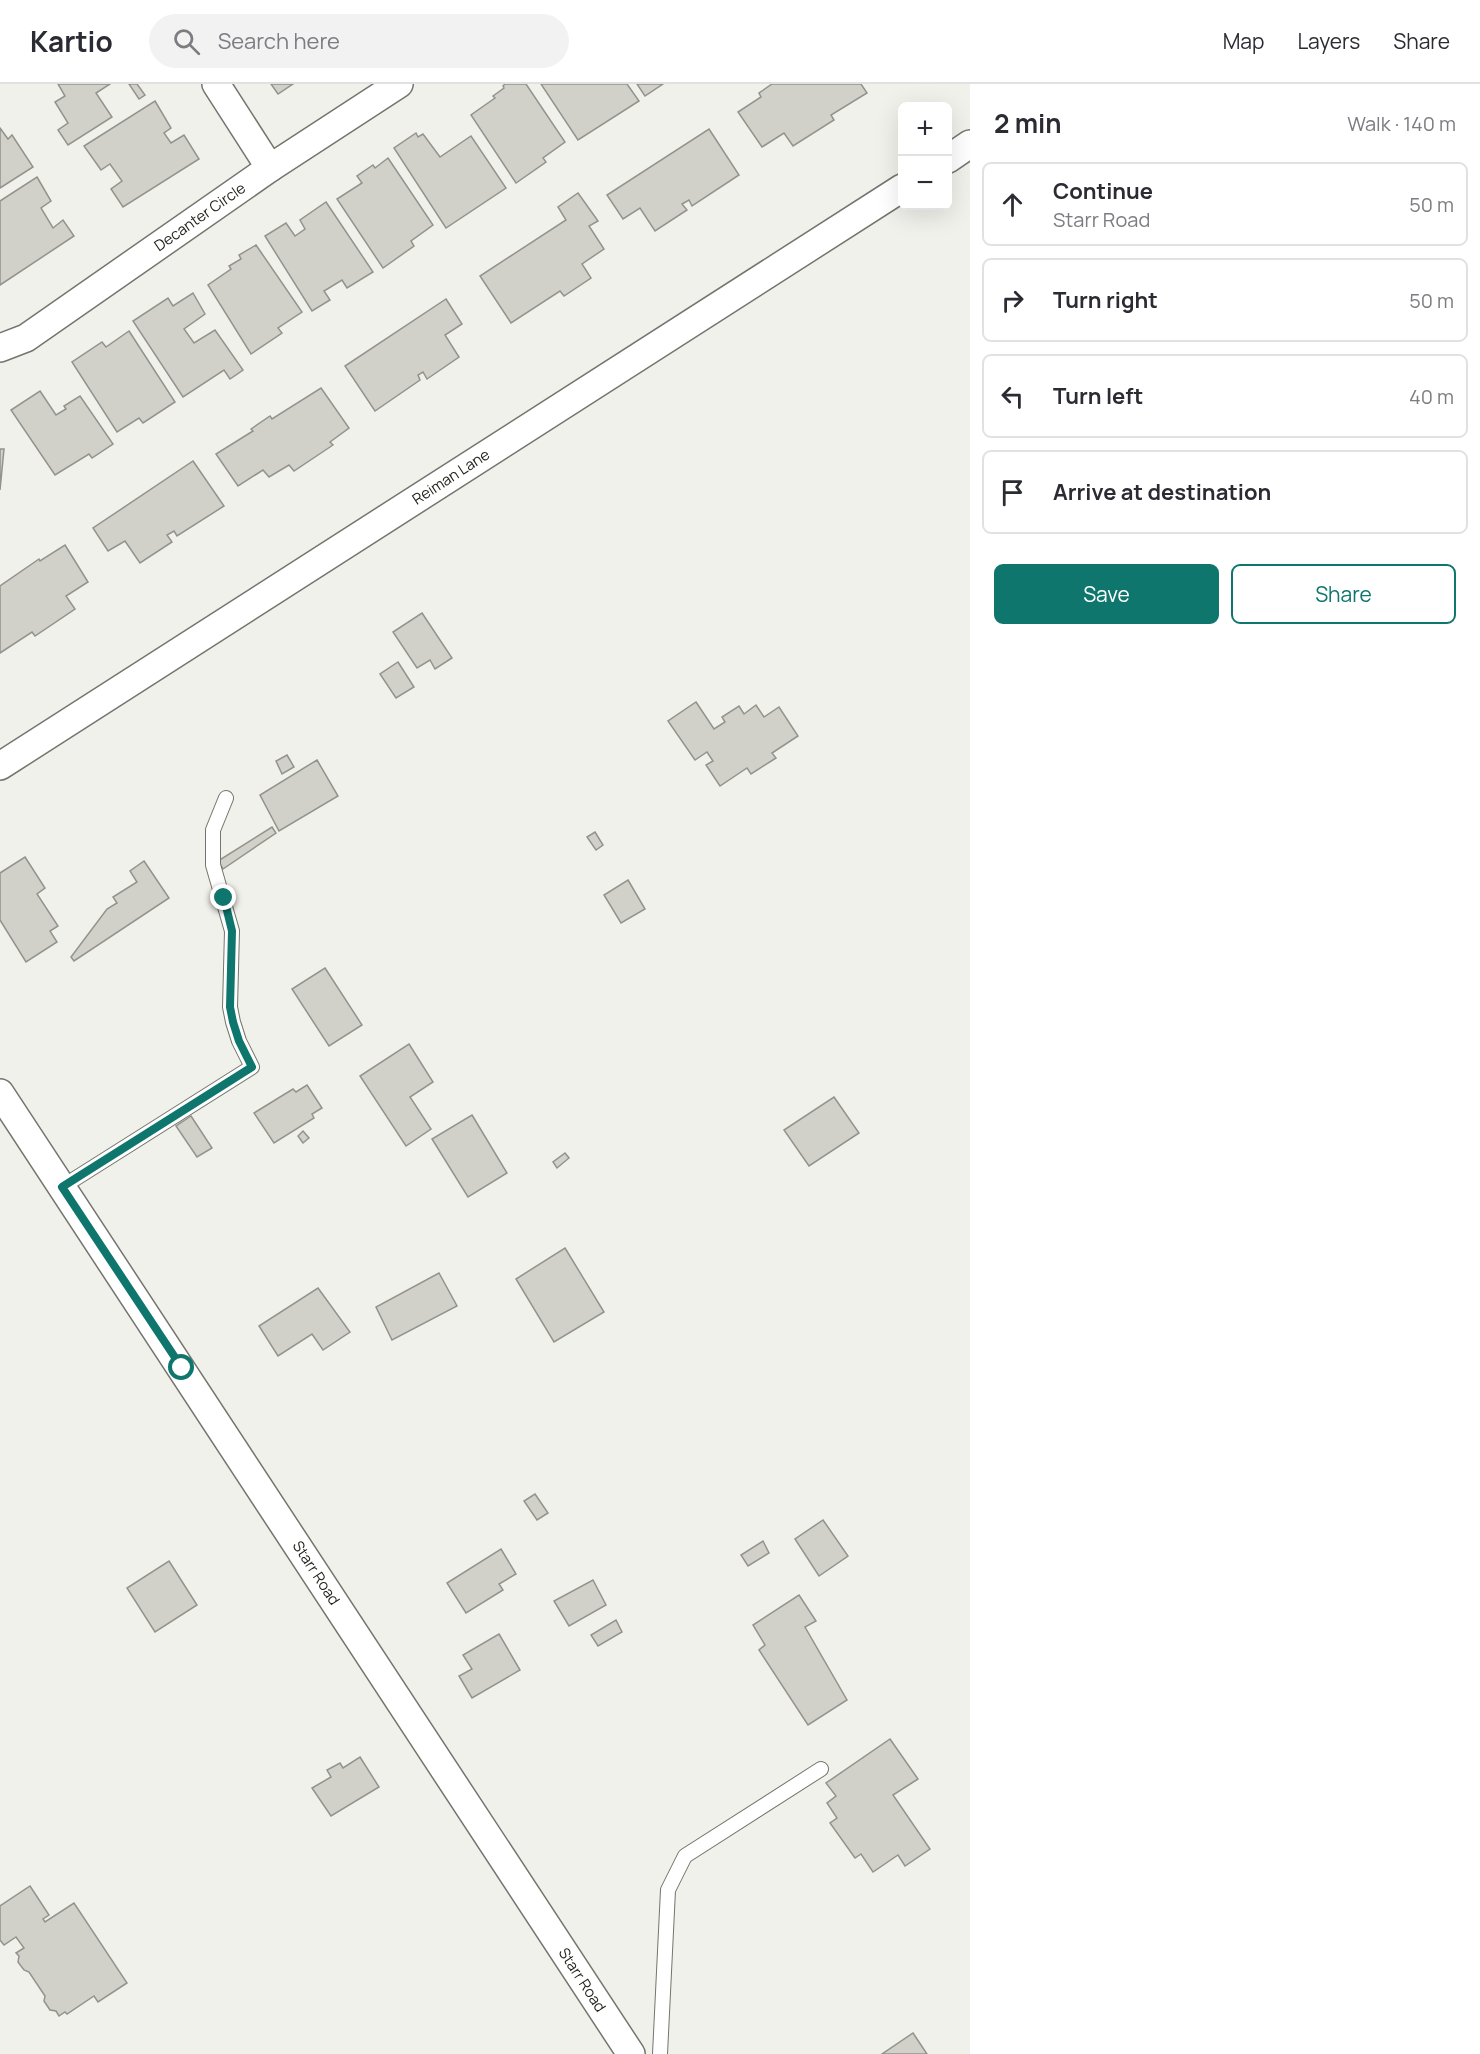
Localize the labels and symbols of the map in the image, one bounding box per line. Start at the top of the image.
street label: Decanter Circle [150,177,250,256]
street label: Reiman Lane [408,444,494,509]
route end [210,884,236,910]
route start [168,1354,194,1380]
street label: Starr Road [288,1536,345,1609]
street label: Starr Road [554,1943,611,2016]

